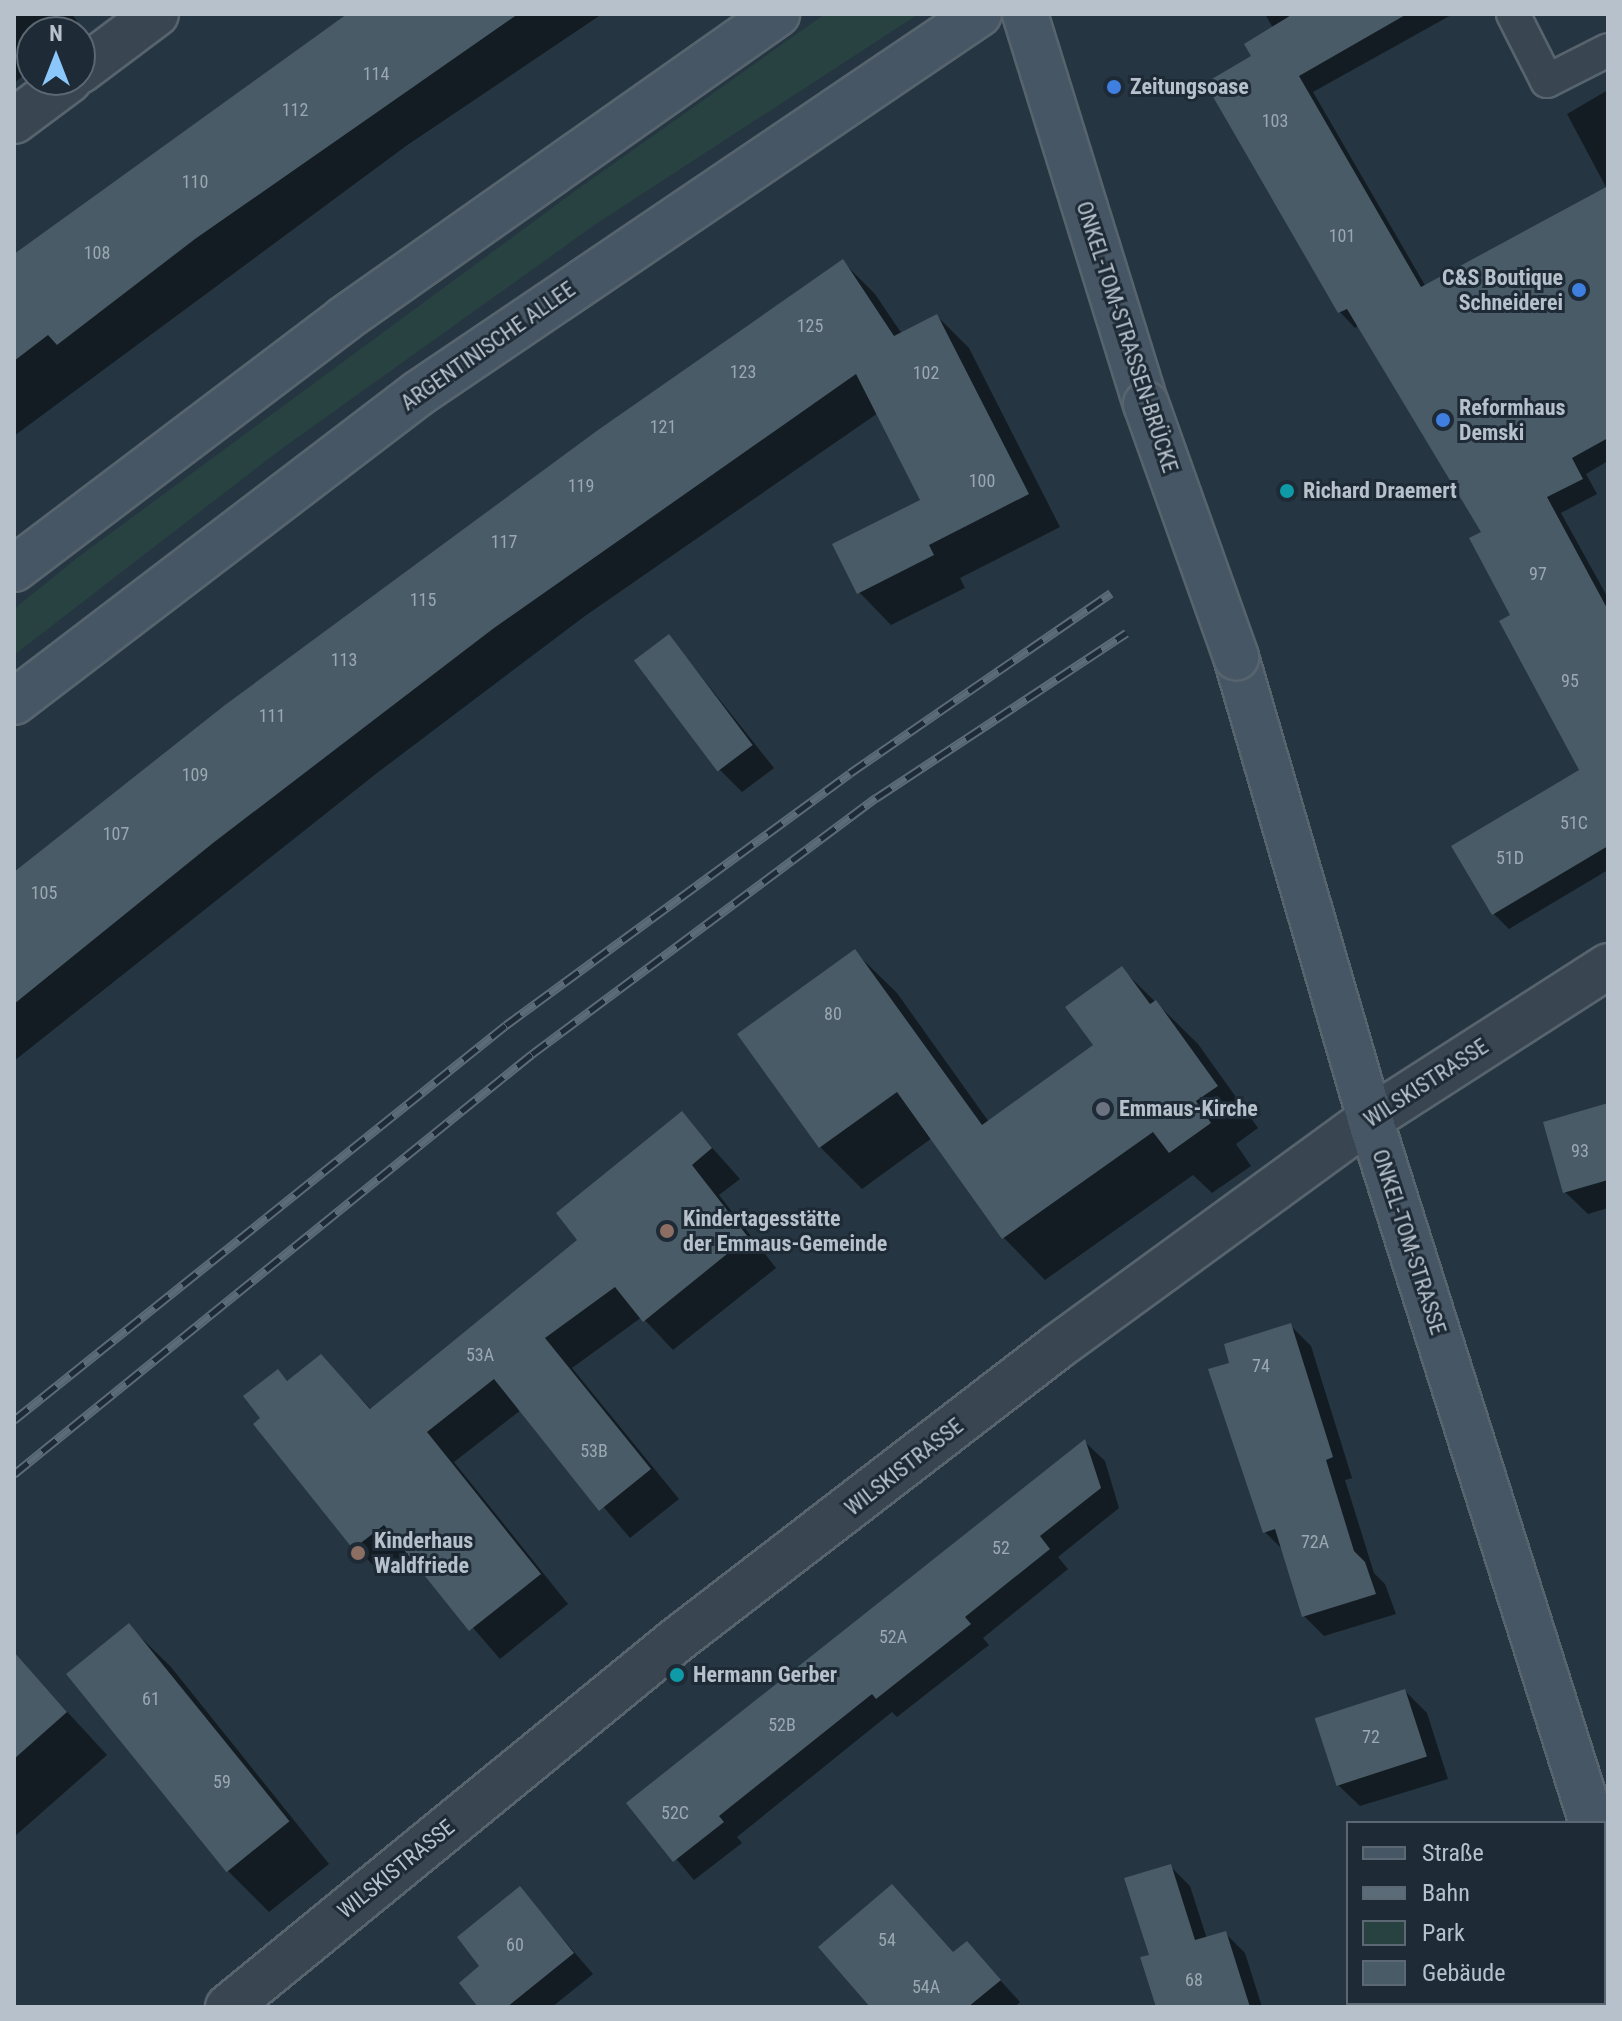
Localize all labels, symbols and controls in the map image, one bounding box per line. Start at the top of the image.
north arrow [16,16,96,96]
text: N [49,21,63,46]
house number: 114 [363,63,389,85]
place label: Zeitungsoase [1130,74,1249,100]
marker: Zeitungsoase [1105,78,1123,96]
house number: 112 [282,99,308,121]
house number: 103 [1262,110,1288,132]
house number: 110 [182,171,208,193]
street label: ONKEL-TOM-STRASSEN-BRÜCKE [1071,198,1183,476]
house number: 101 [1329,225,1355,247]
house number: 108 [84,242,110,264]
place label: C&S Boutique Schneiderei [1442,264,1563,316]
street label: ARGENTINISCHE ALLEE [396,276,580,416]
marker: C&S Boutique Schneiderei [1570,281,1588,299]
house number: 125 [797,315,823,337]
house number: 123 [730,361,756,383]
house number: 102 [913,362,939,384]
place label: Reformhaus Demski [1459,394,1565,446]
marker: Reformhaus Demski [1434,411,1452,429]
house number: 121 [650,416,676,438]
house number: 100 [969,470,995,492]
house number: 119 [568,475,594,497]
place label: Richard Draemert [1303,478,1457,504]
marker: Richard Draemert [1278,482,1296,500]
house number: 117 [491,531,517,553]
house number: 97 [1529,563,1547,585]
house number: 115 [410,589,436,611]
house number: 113 [331,649,357,671]
house number: 95 [1561,670,1579,692]
house number: 111 [259,705,285,727]
house number: 109 [182,764,208,786]
house number: 51C [1560,812,1588,834]
house number: 107 [103,823,129,845]
house number: 51D [1496,847,1524,869]
house number: 105 [31,882,57,904]
house number: 80 [824,1003,842,1025]
street label: WILSKISTRASSE [1359,1033,1493,1133]
place label: Emmaus-Kirche [1119,1096,1258,1122]
marker: Emmaus-Kirche [1094,1100,1112,1118]
house number: 93 [1571,1140,1589,1162]
street label: ONKEL-TOM-STRASSE [1367,1146,1451,1338]
place label: Kindertagesstätte der Emmaus-Gemeinde [683,1205,887,1256]
marker: Kindertagesstätte der Emmaus-Gemeinde [658,1222,676,1240]
house number: 53A [466,1344,494,1366]
house number: 74 [1252,1355,1270,1377]
street label: WILSKISTRASSE [840,1413,968,1521]
house number: 53B [580,1440,608,1462]
place label: Kinderhaus Waldfriede [374,1527,473,1578]
house number: 72A [1301,1531,1329,1553]
house number: 52 [992,1537,1010,1559]
marker: Kinderhaus Waldfriede [349,1544,367,1562]
house number: 52A [879,1626,907,1648]
place label: Hermann Gerber [693,1662,837,1688]
marker: Hermann Gerber [668,1666,686,1684]
house number: 61 [142,1688,160,1710]
house number: 52B [768,1714,796,1736]
house number: 72 [1362,1726,1380,1748]
house number: 59 [213,1771,231,1793]
house number: 52C [661,1802,689,1824]
street label: WILSKISTRASSE [332,1814,460,1924]
legend [1346,1821,1606,2005]
text: Straße [1422,1839,1484,1867]
text: Bahn [1422,1879,1470,1907]
text: Park [1422,1919,1465,1947]
house number: 54 [878,1929,896,1951]
house number: 60 [506,1934,524,1956]
text: Gebäude [1422,1959,1506,1987]
house number: 68 [1185,1969,1203,1991]
house number: 54A [912,1976,940,1998]

